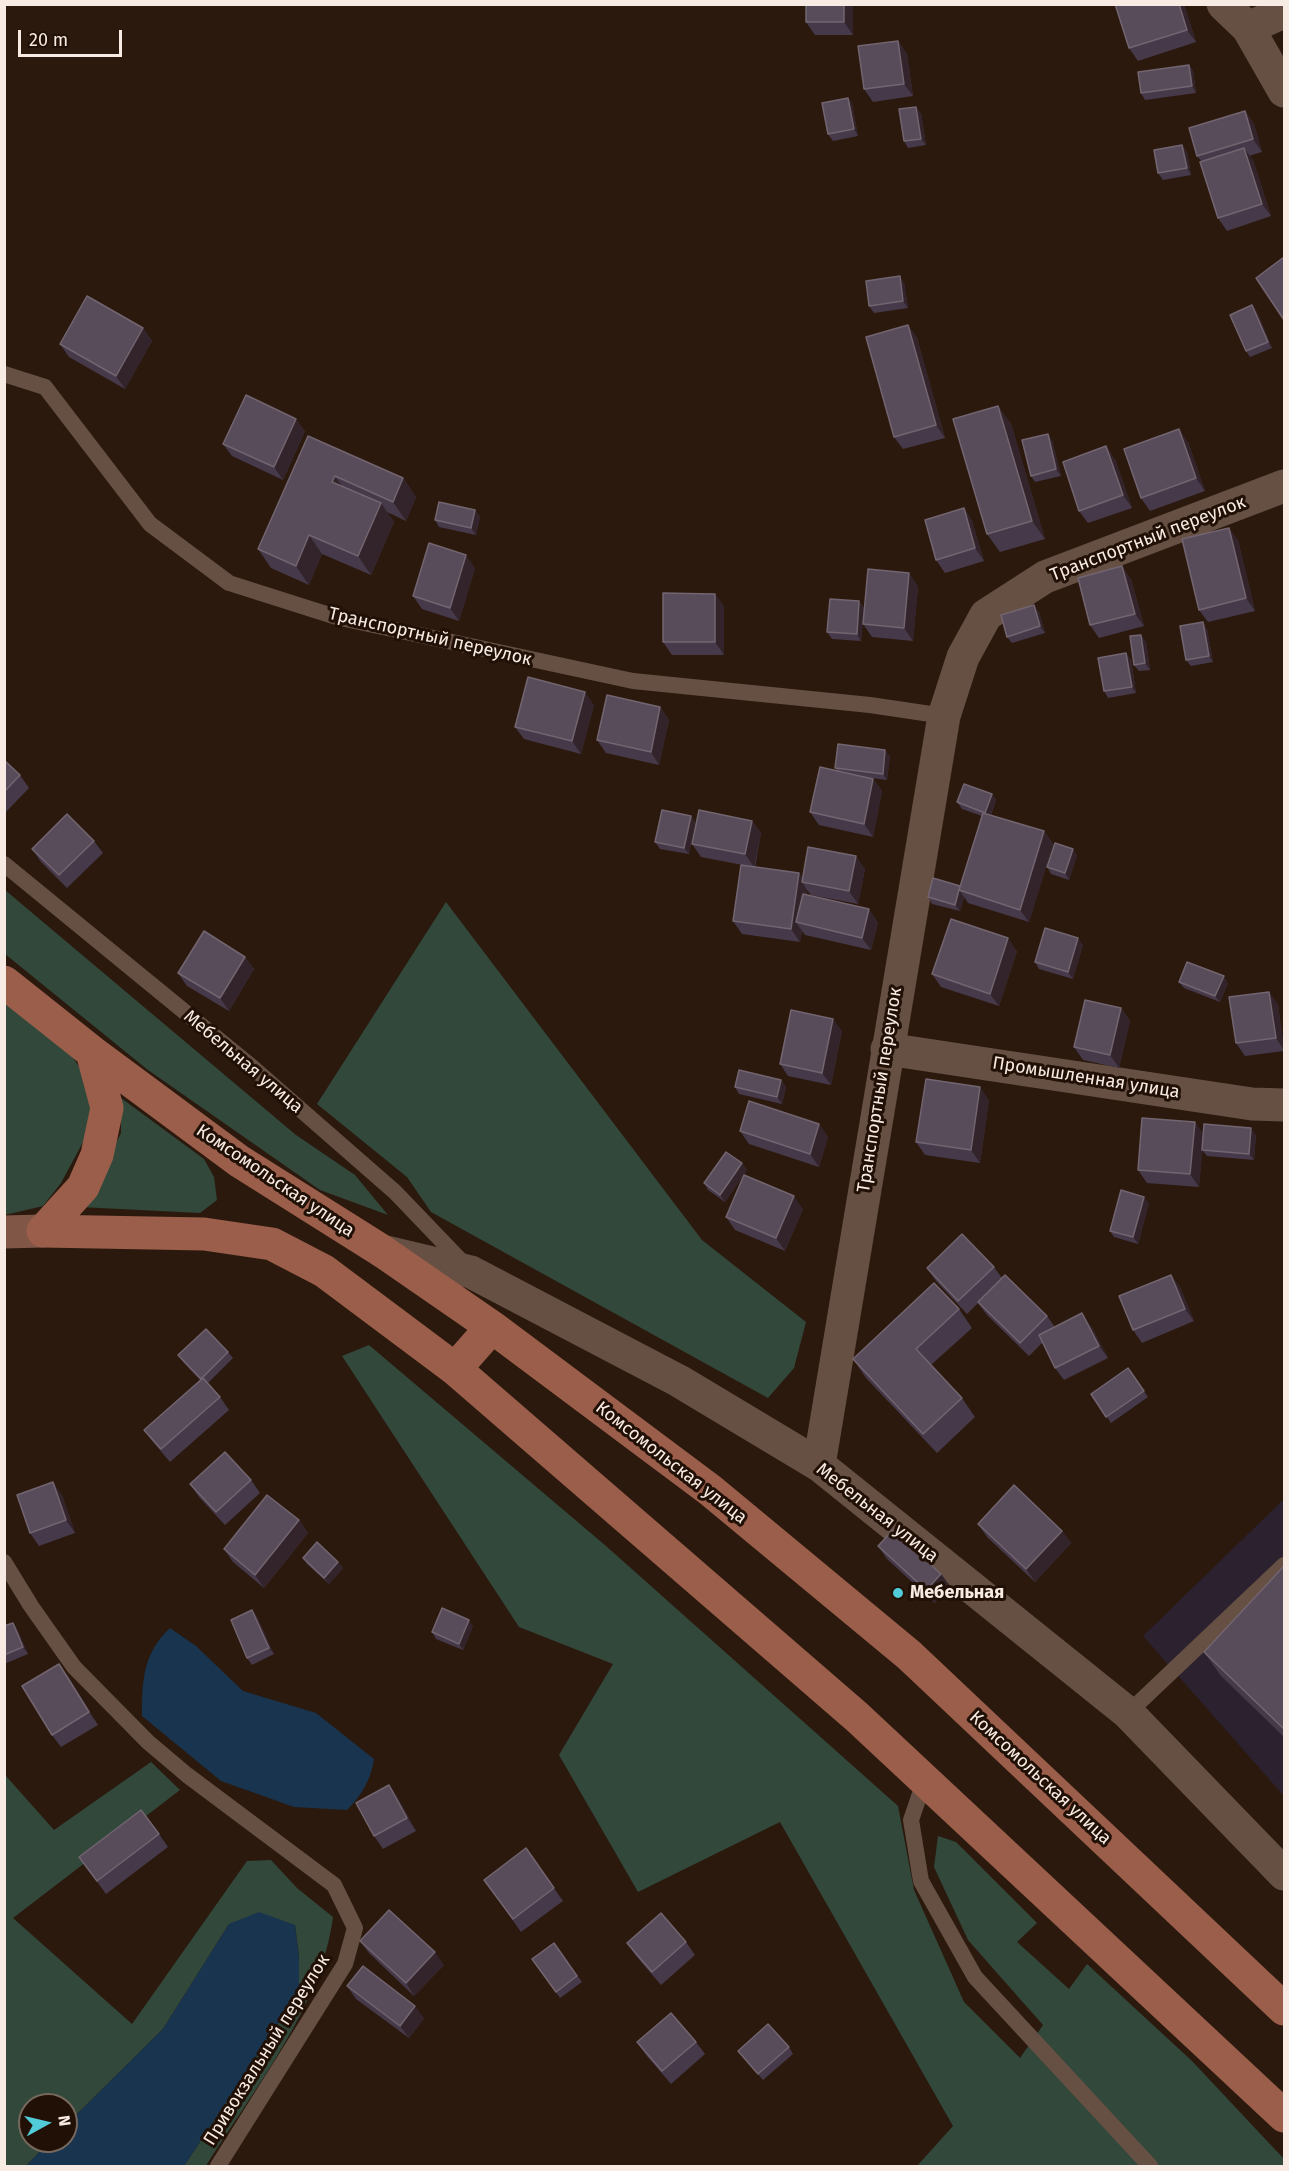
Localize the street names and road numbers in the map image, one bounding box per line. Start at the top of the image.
street label: Транспортный переулок [1047,492,1249,586]
street label: Транспортный переулок [326,603,534,671]
street label: Транспортный переулок [853,986,907,1194]
street label: Мебельная улица [179,1006,307,1118]
street label: Промышленная улица [991,1053,1181,1103]
street label: Комсомольская улица [192,1120,358,1242]
street label: Комсомольская улица [591,1397,751,1529]
street label: Мебельная улица [812,1459,942,1567]
street label: Комсомольская улица [965,1707,1115,1849]
street label: Привокзальный переулок [199,1951,335,2149]

